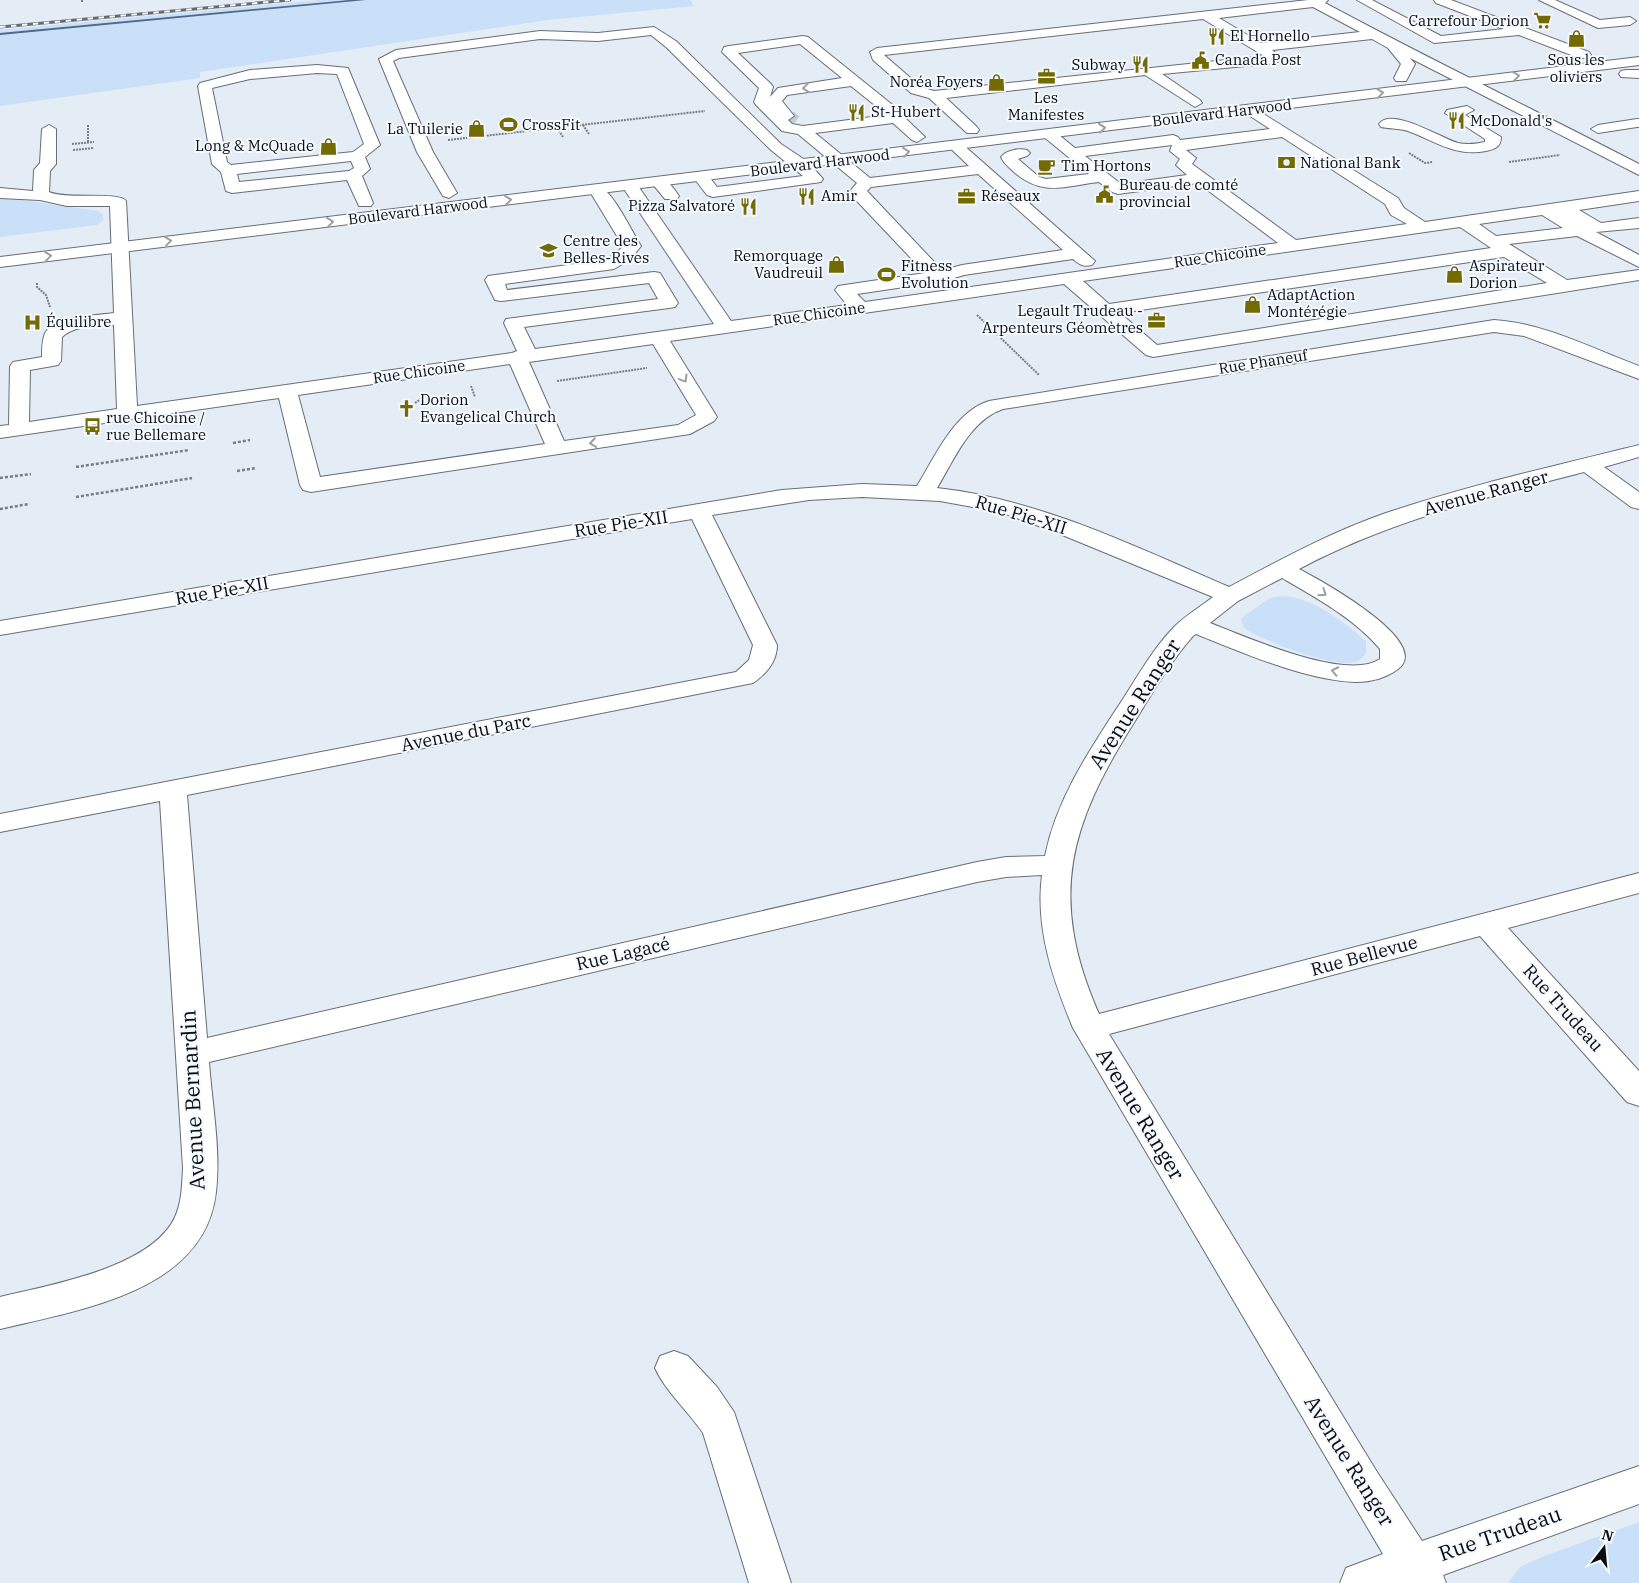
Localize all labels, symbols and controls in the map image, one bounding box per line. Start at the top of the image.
place label: Carrefour Dorion [1409,11,1529,30]
supermarket icon: Carrefour Dorion [1533,11,1553,31]
restaurant icon: El Hornello [1206,26,1226,46]
place label: El Hornello [1230,26,1310,45]
shop icon: Sous les oliviers [1566,29,1586,49]
public building icon: Canada Post [1191,50,1211,70]
place label: Canada Post [1215,50,1301,69]
place label: Sous les oliviers [1547,50,1605,86]
place label: Subway [1071,55,1126,74]
restaurant icon: Subway [1130,55,1150,75]
office icon: Les Manifestes [1036,67,1056,87]
one-way arrow [1513,71,1521,82]
place label: Noréa Foyers [889,72,983,91]
shop icon: Noréa Foyers [987,72,1007,92]
one-way arrow [802,82,810,93]
place label: Les Manifestes [1008,88,1084,124]
one-way arrow [1376,88,1384,99]
street label: Boulevard Harwood [1151,95,1293,130]
restaurant icon: St-Hubert [847,102,867,122]
place label: St-Hubert [871,102,941,121]
restaurant icon: McDonald's [1446,111,1466,131]
place label: McDonald's [1470,111,1552,130]
sports icon: CrossFit [498,115,518,135]
place label: CrossFit [522,115,580,134]
place label: La Tuilerie [387,119,463,138]
shop icon: La Tuilerie [467,119,487,139]
one-way arrow [1098,123,1107,133]
place label: Long & McQuade [195,136,314,155]
shop icon: Long & McQuade [318,136,338,156]
street label: Boulevard Harwood [749,145,891,180]
one-way arrow [903,147,911,158]
bank icon: National Bank [1276,153,1296,173]
place label: National Bank [1300,153,1401,172]
cafe icon: Tim Hortons [1037,156,1057,176]
place label: Tim Hortons [1061,156,1151,175]
place label: Bureau de comté provincial [1119,175,1238,211]
public building icon: Bureau de comté provincial [1095,184,1115,204]
restaurant icon: Amir [797,186,817,206]
place label: Amir [821,186,857,205]
office icon: Réseaux [957,186,977,206]
place label: Réseaux [981,186,1040,205]
street label: Boulevard Harwood [347,193,489,228]
one-way arrow [505,195,513,206]
place label: Pizza Salvatoré [628,196,735,215]
restaurant icon: Pizza Salvatoré [739,196,759,216]
one-way arrow [326,217,334,228]
place label: Centre des Belles-Rives [563,231,649,267]
one-way arrow [165,236,173,247]
school or university icon: Centre des Belles-Rives [539,240,559,260]
street label: Rue Chicoine [1173,240,1267,271]
place label: Remorquage Vaudreuil [733,246,823,282]
one-way arrow [45,251,53,262]
shop icon: Remorquage Vaudreuil [827,255,847,275]
place label: Fitness Evolution [901,256,969,292]
place label: Aspirateur Dorion [1469,256,1545,292]
sports icon: Fitness Evolution [877,265,897,285]
shop icon: Aspirateur Dorion [1445,265,1465,285]
place label: AdaptAction Montérégie [1267,285,1356,321]
shop icon: AdaptAction Montérégie [1243,294,1263,314]
street label: Rue Chicoine [772,298,866,329]
place label: Legault Trudeau - Arpenteurs Géomètres [982,301,1143,337]
office icon: Legault Trudeau - Arpenteurs Géomètres [1147,310,1167,330]
hospital icon: Équilibre [22,312,42,332]
place label: Équilibre [46,312,111,331]
street label: Rue Phaneuf [1217,345,1310,378]
street label: Rue Chicoine [372,356,466,387]
one-way arrow [677,373,687,382]
place label: Dorion Evangelical Church [420,390,556,426]
church icon: Dorion Evangelical Church [396,399,416,419]
place label: rue Chicoine / rue Bellemare [106,408,206,444]
bus stop icon: rue Chicoine / rue Bellemare [82,417,102,437]
one-way arrow [589,437,597,448]
street label: Avenue Ranger [1421,465,1551,520]
street label: Rue Pie-XII [973,490,1070,539]
street label: Rue Pie-XII [572,505,669,542]
street label: Rue Pie-XII [173,571,270,610]
one-way arrow [1317,587,1327,596]
street label: Avenue Ranger [1082,633,1187,774]
one-way arrow [1331,667,1339,677]
street label: Avenue du Parc [399,709,533,756]
street label: Rue Bellevue [1308,930,1420,981]
street label: Rue Lagacé [574,932,672,975]
street label: Rue Trudeau [1518,959,1609,1056]
street label: Avenue Bernardin [173,1009,211,1191]
street label: Avenue Ranger [1090,1042,1192,1185]
street label: Avenue Ranger [1298,1390,1402,1532]
street label: Rue Trudeau [1435,1499,1565,1567]
north arrow [1579,1523,1629,1573]
text: N [1600,1525,1615,1546]

